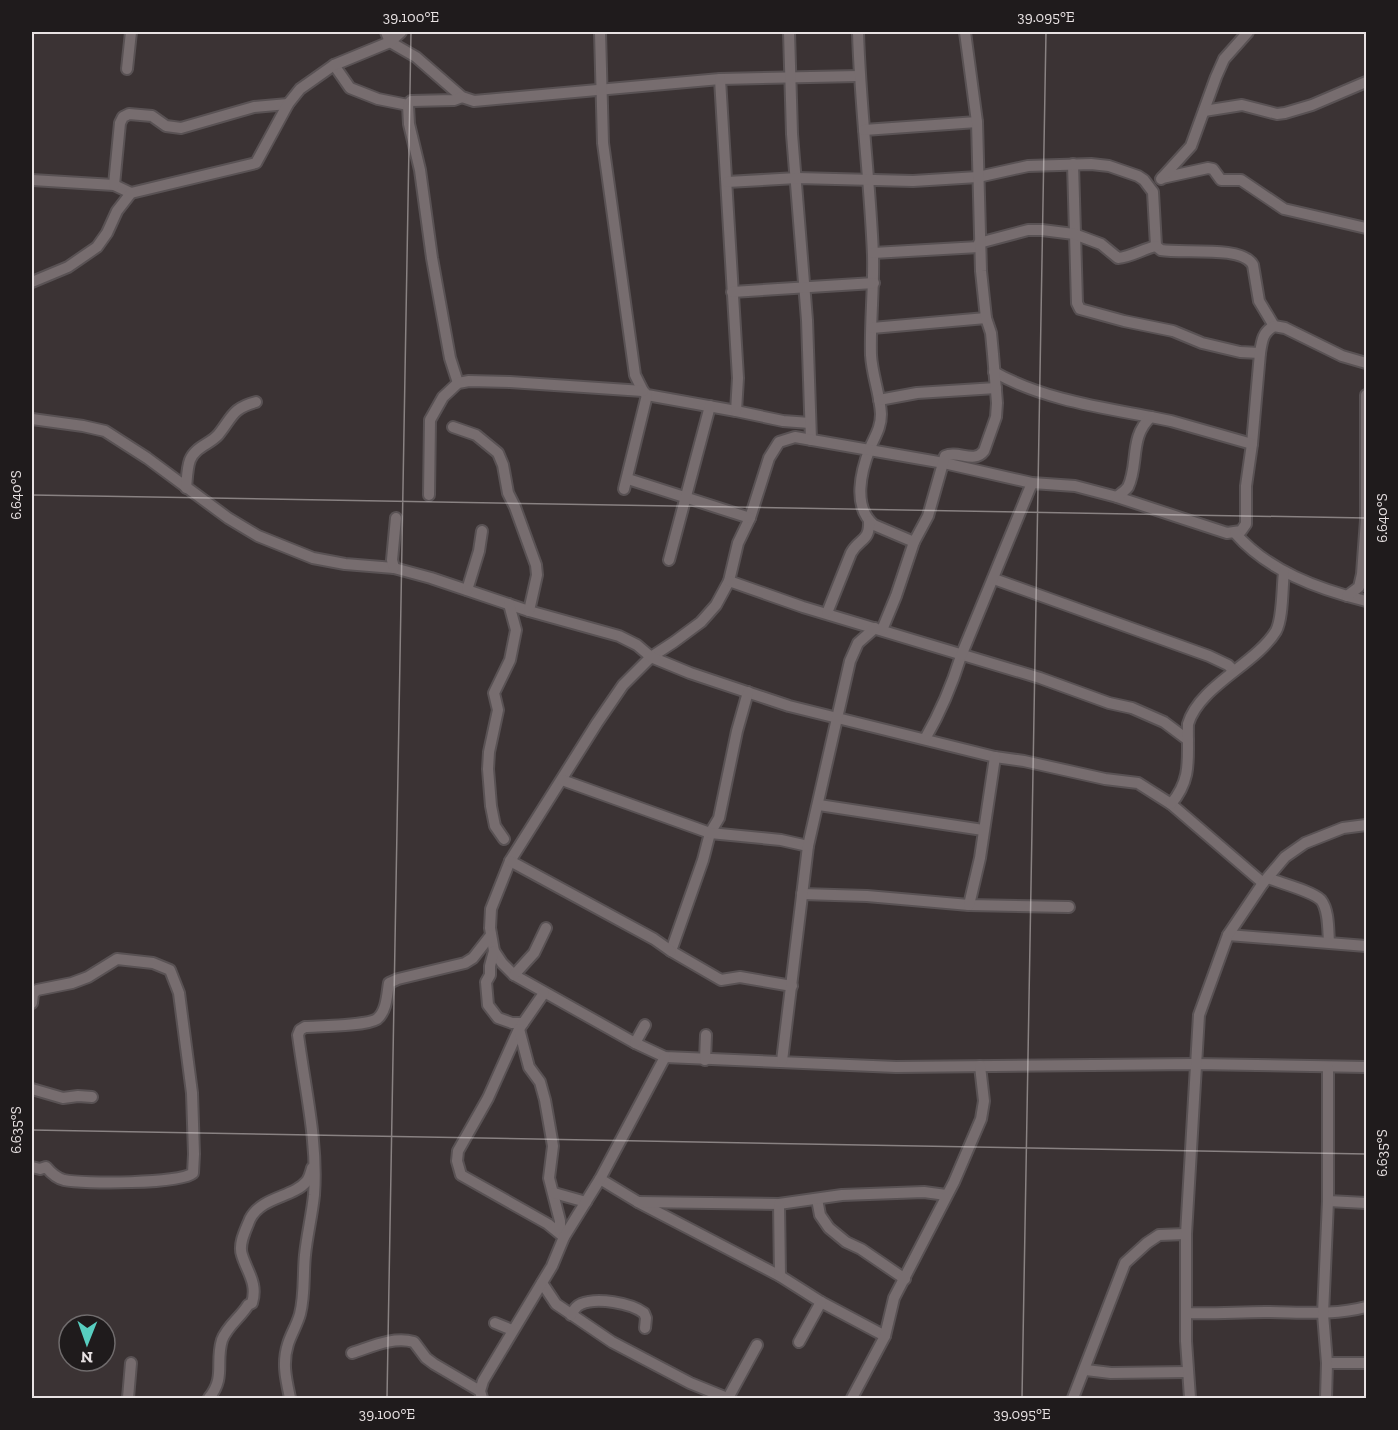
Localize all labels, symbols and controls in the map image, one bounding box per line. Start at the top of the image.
text: 39.100°E [383,8,439,26]
text: 39.095°E [1017,8,1075,26]
text: 6.640°S [7,470,25,520]
text: 6.640°S [1373,493,1391,543]
text: 6.635°S [7,1106,25,1154]
text: 6.635°S [1373,1129,1391,1177]
north arrow [57,1313,117,1373]
text: N [80,1348,93,1367]
text: 39.100°E [359,1405,415,1423]
text: 39.095°E [993,1405,1051,1423]

